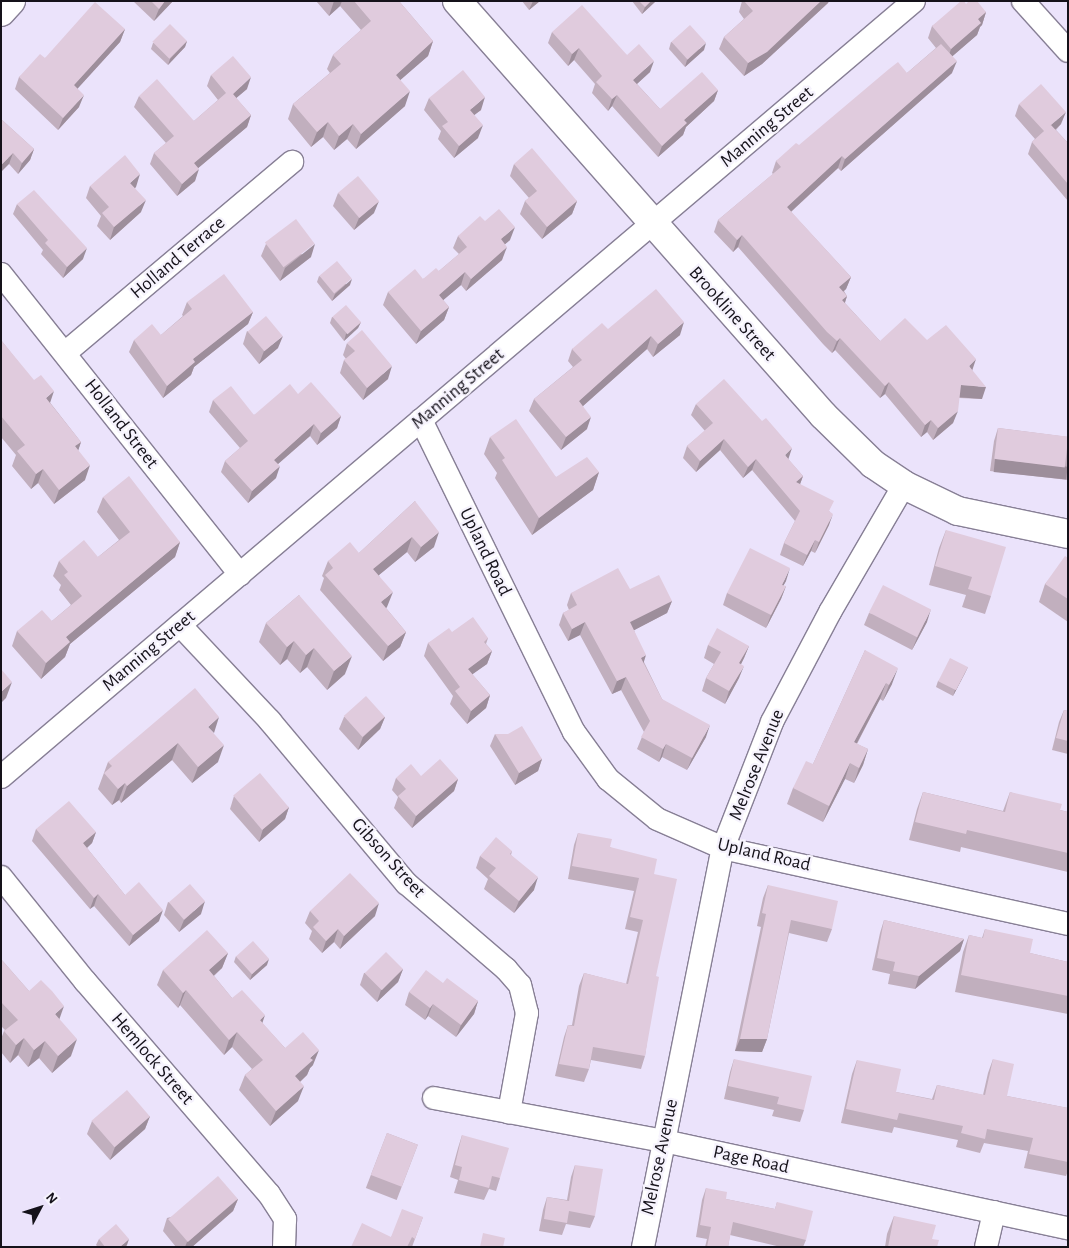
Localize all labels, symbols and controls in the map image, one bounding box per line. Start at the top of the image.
street label: Manning Street [716,82,818,172]
street label: Holland Terrace [126,212,230,304]
street label: Brookline Street [684,262,780,366]
street label: Manning Street [407,344,509,434]
street label: Holland Street [79,375,163,473]
street label: Upland Road [454,504,516,600]
street label: Manning Street [98,606,200,696]
street label: Melrose Avenue [724,706,790,824]
street label: Gibson Street [346,813,430,903]
street label: Upland Road [715,833,813,877]
street label: Hemlock Street [106,1008,198,1110]
street label: Melrose Avenue [637,1097,683,1217]
street label: Page Road [711,1141,791,1179]
north arrow [15,1183,65,1233]
text: N [43,1190,60,1207]

